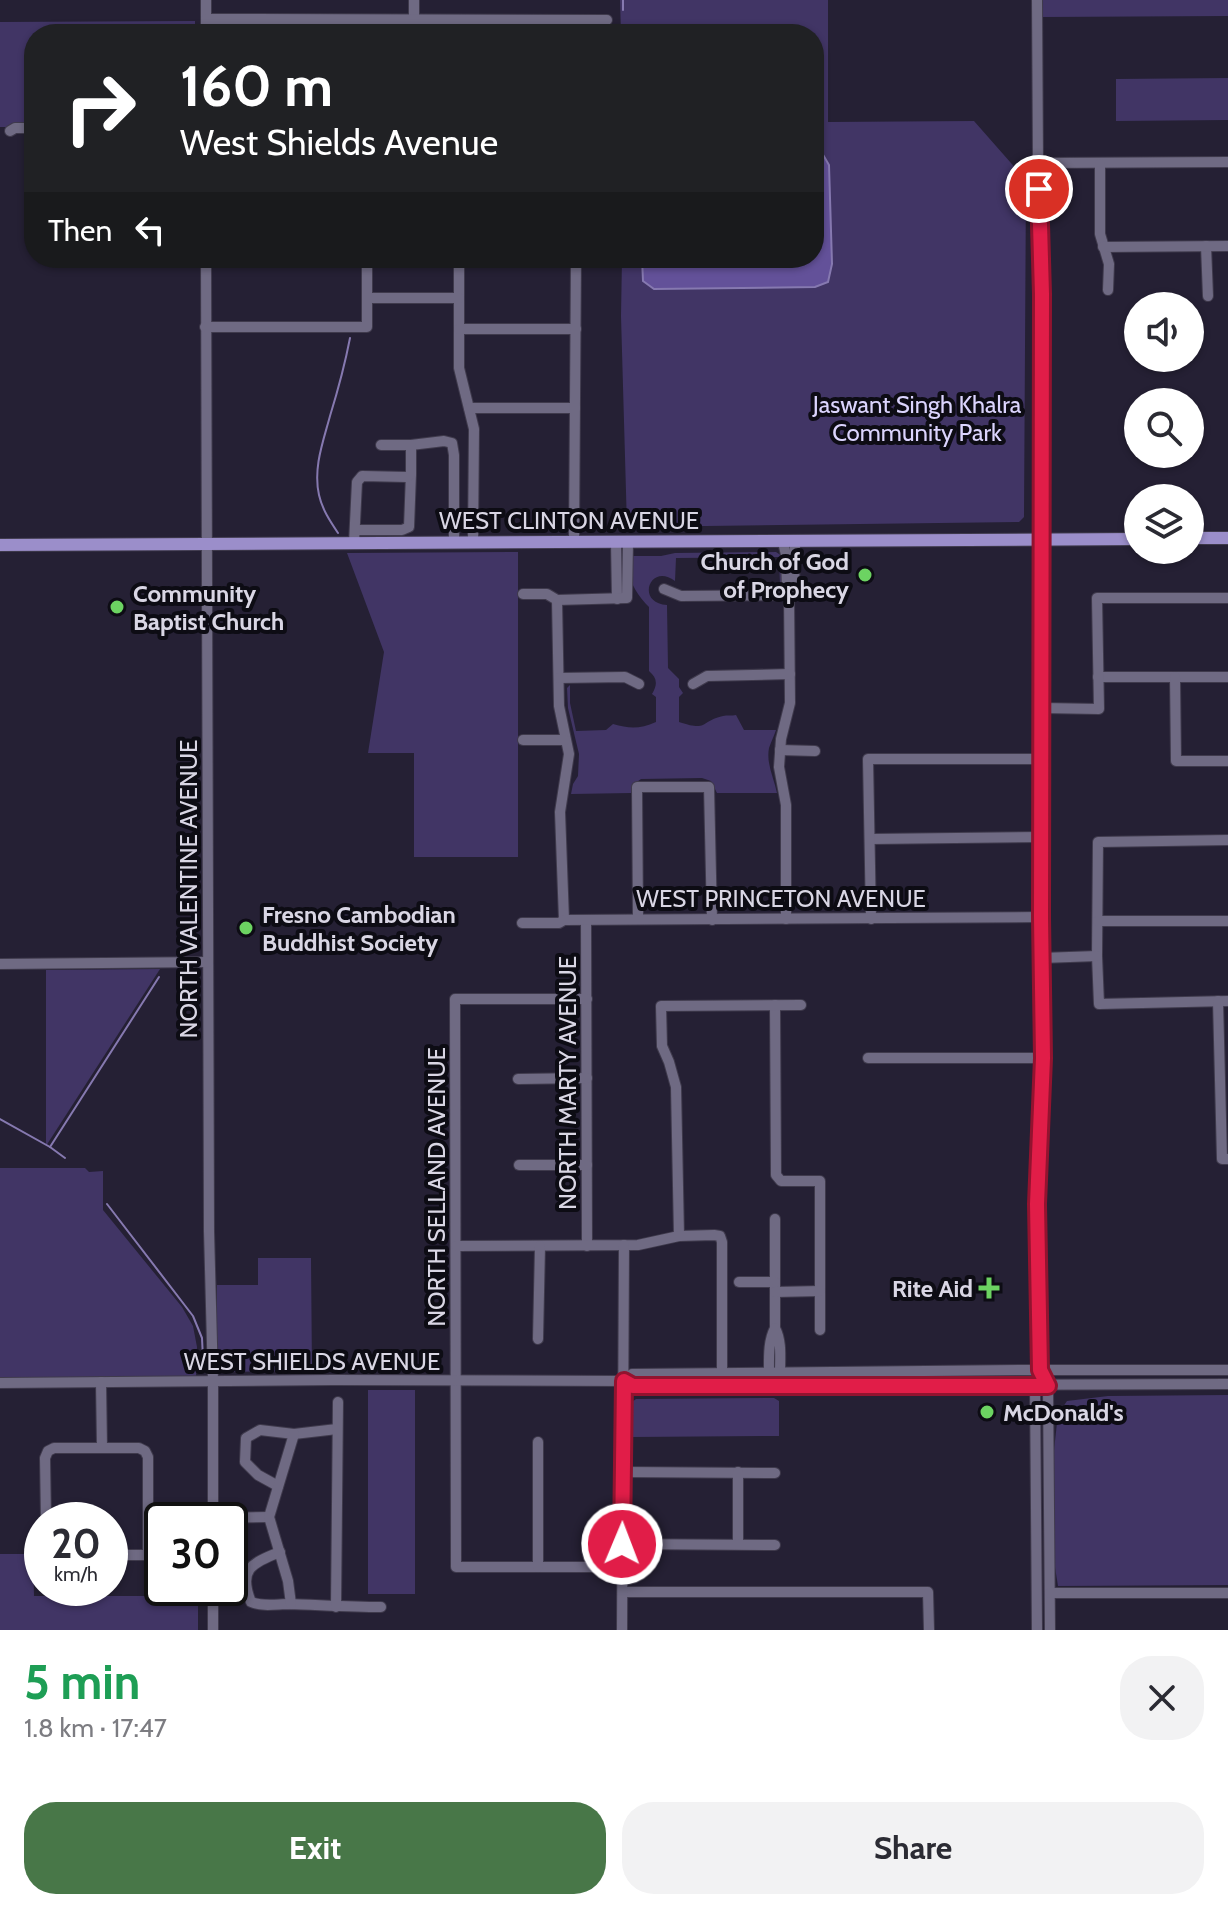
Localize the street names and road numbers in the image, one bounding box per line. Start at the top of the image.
street label: WEST CLINTON AVENUE [439,506,699,535]
street label: NORTH VALENTINE AVENUE [174,740,203,1038]
street label: WEST PRINCETON AVENUE [636,884,926,913]
street label: NORTH MARTY AVENUE [553,956,582,1210]
street label: NORTH SELLAND AVENUE [422,1047,451,1327]
street label: WEST SHIELDS AVENUE [184,1347,440,1376]

